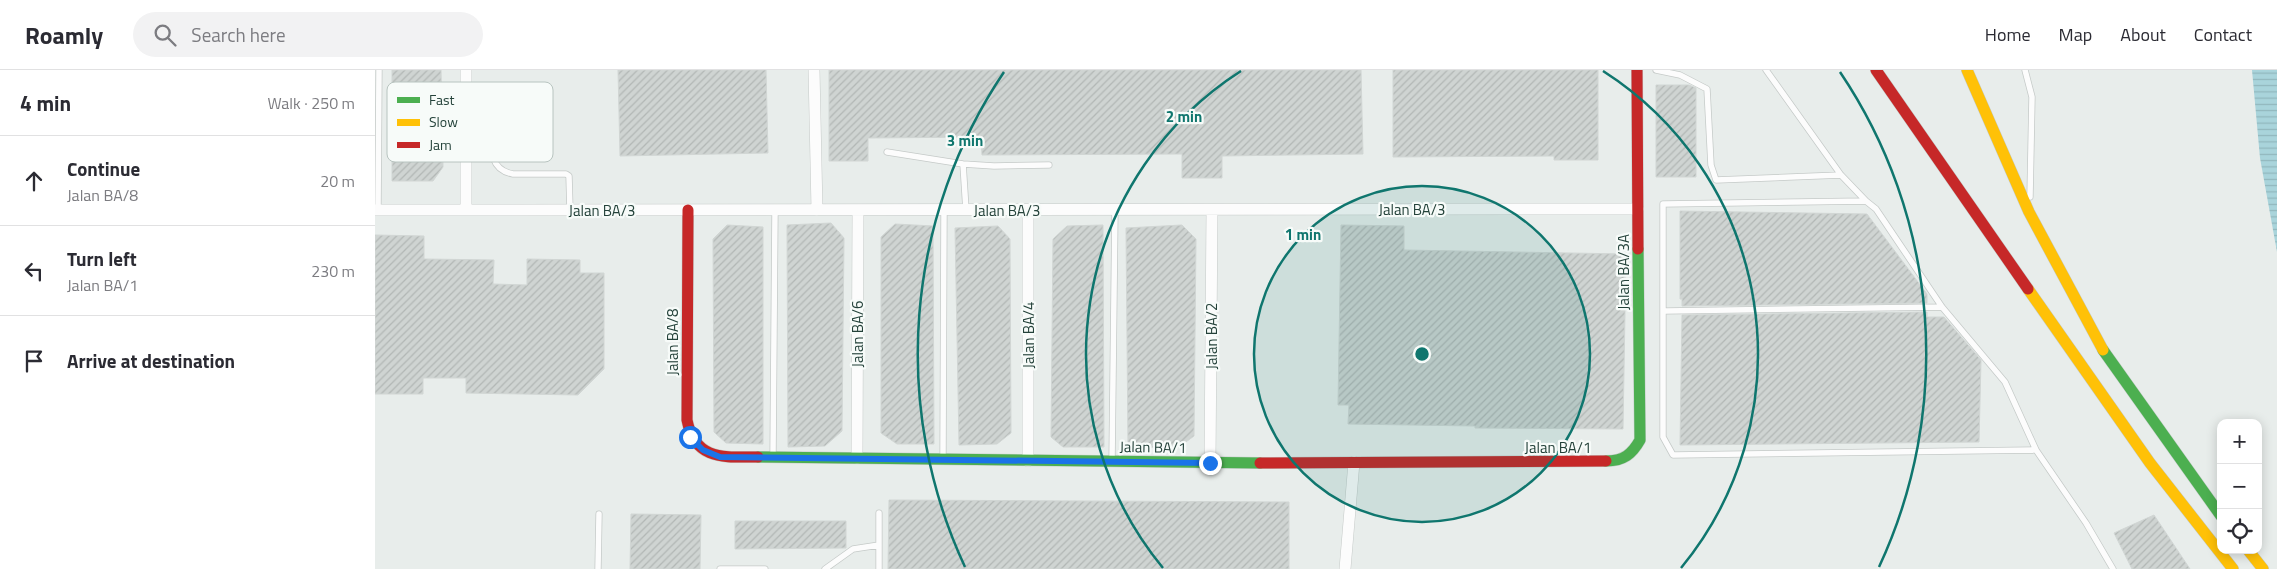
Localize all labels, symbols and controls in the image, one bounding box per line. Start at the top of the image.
search box [133,12,483,57]
text: Roamly [25,17,103,53]
text: Search here [191,20,286,49]
icon: search [151,21,179,49]
text: Home [1985,21,2031,48]
text: Map [2059,21,2092,48]
text: About [2120,21,2166,48]
text: Contact [2194,21,2252,48]
legend [387,82,553,162]
text: 4 min [20,87,71,119]
text: Fast [429,89,454,110]
text: Walk · 250 m [267,91,355,115]
text: 2 min [1166,105,1202,128]
text: Slow [429,111,458,132]
text: 3 min [947,129,983,152]
text: Jam [429,134,452,155]
text: Continue [67,154,140,183]
icon: ahead [20,167,48,195]
text: 20 m [320,169,355,193]
text: Jalan BA/8 [67,183,138,207]
street label: Jalan BA/3 [1379,198,1445,221]
street label: Jalan BA/3 [569,199,635,222]
street label: Jalan BA/3 [974,199,1040,222]
text: 1 min [1285,223,1321,246]
street label: Jalan BA/3A [1612,234,1635,310]
text: Turn left [67,244,137,273]
icon: left [20,257,48,285]
text: 230 m [311,259,355,283]
text: Jalan BA/1 [67,273,138,297]
street label: Jalan BA/6 [846,301,869,367]
street label: Jalan BA/4 [1017,302,1040,368]
street label: Jalan BA/2 [1200,303,1223,369]
street label: Jalan BA/8 [661,309,684,375]
centre of rings [1413,345,1431,363]
text: Arrive at destination [67,346,235,375]
icon: arrive [20,347,48,375]
map controls [2217,419,2262,554]
button: + [2217,419,2262,464]
route start [679,426,702,449]
street label: Jalan BA/1 [1119,435,1187,459]
street label: Jalan BA/1 [1525,436,1591,459]
route end [1199,452,1222,475]
button: − [2217,464,2262,509]
button: locate [2217,509,2262,554]

